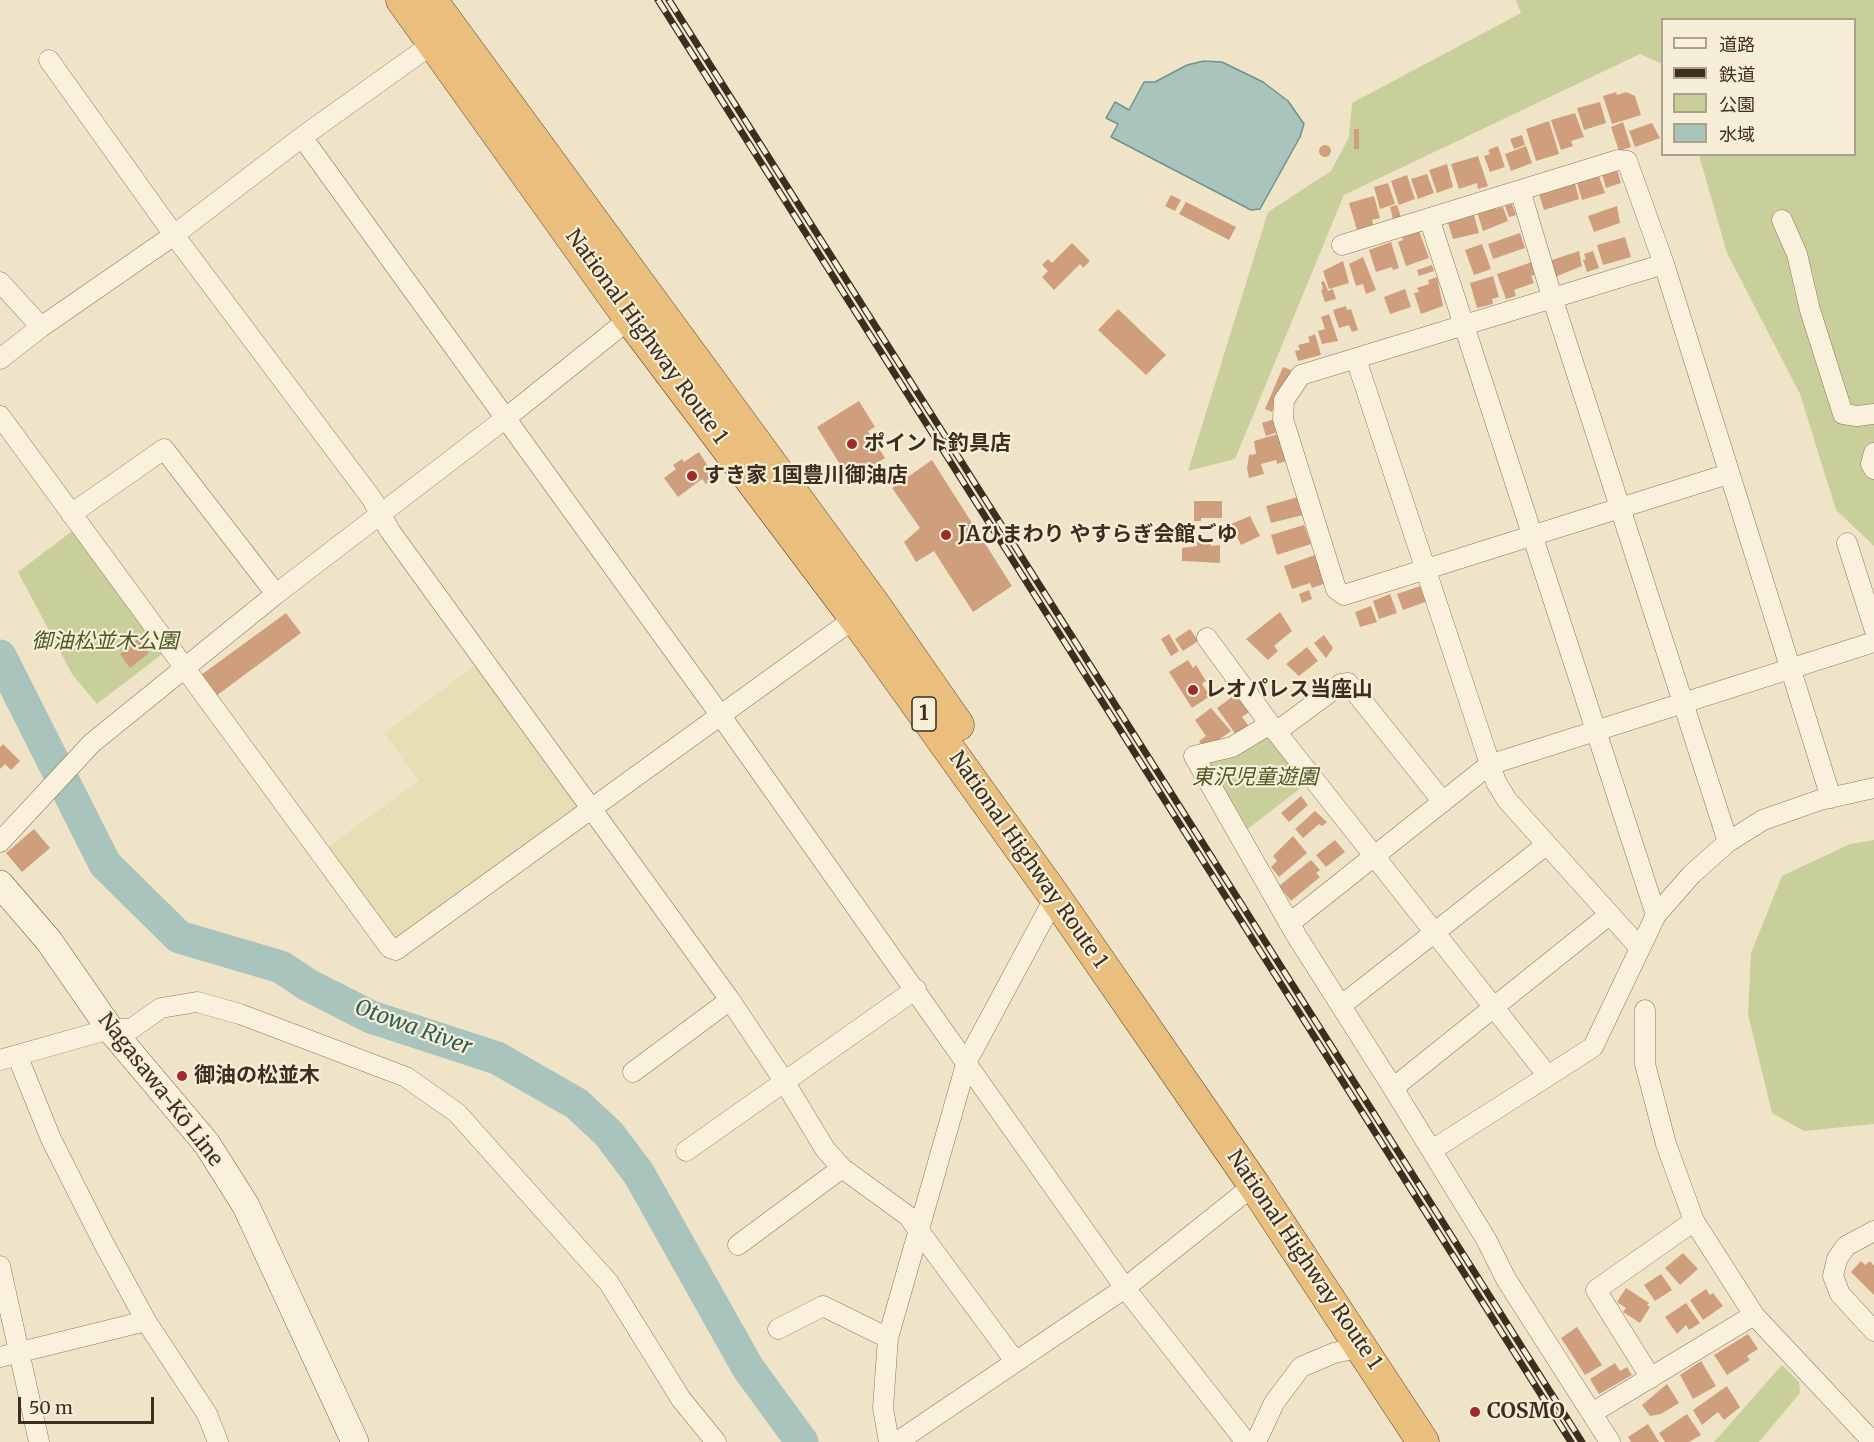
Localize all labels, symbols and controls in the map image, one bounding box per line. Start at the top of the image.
legend [1661,18,1856,156]
text: 道路 [1719,33,1755,56]
text: 鉄道 [1719,63,1755,86]
text: 公園 [1719,93,1755,116]
text: 水域 [1719,123,1755,146]
street label: National Highway Route 1 [560,225,732,449]
place label: ポイント釣具店 [864,431,1011,457]
marker: ポイント釣具店 [845,437,859,451]
place label: すき家 1国豊川御油店 [704,463,908,489]
marker: すき家 1国豊川御油店 [685,469,699,483]
place label: JAひまわり やすらぎ会館ごゆ [958,522,1237,548]
marker: JAひまわり やすらぎ会館ごゆ [939,528,953,542]
park label: 御油松並木公園 [32,629,178,655]
place label: レオパレス当座山 [1205,677,1373,703]
marker: レオパレス当座山 [1186,683,1200,697]
road number: 1 [912,697,936,731]
street label: National Highway Route 1 [943,747,1113,973]
park label: 東沢児童遊園 [1192,765,1318,791]
water label: Otowa River [351,995,475,1061]
street label: Nagasawa-Kō Line [92,1008,228,1172]
place label: 御油の松並木 [194,1063,320,1089]
marker: 御油の松並木 [175,1069,189,1083]
street label: National Highway Route 1 [1221,1146,1387,1374]
scale bar [21,1385,158,1423]
text: 50 m [29,1396,73,1419]
place label: COSMO [1487,1399,1565,1425]
marker: COSMO [1468,1405,1482,1419]

